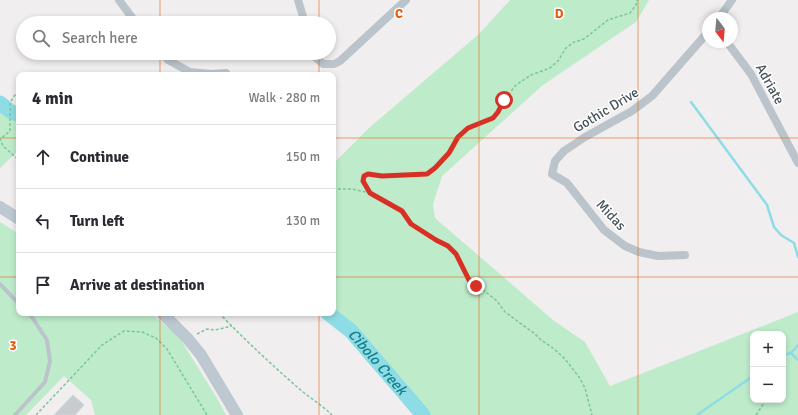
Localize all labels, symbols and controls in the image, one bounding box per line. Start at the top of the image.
text: C [395,6,403,22]
text: D [555,6,564,22]
north arrow [702,12,738,48]
search box [16,16,336,60]
icon: search [30,27,52,49]
text: Search here [62,29,138,47]
street label: Adriate [752,61,788,107]
street label: Gothic Drive [570,84,642,136]
text: 4 min [32,88,73,109]
text: Walk · 280 m [249,90,320,106]
route start [495,91,513,109]
icon: ahead [32,146,54,168]
text: Continue [70,148,129,166]
text: 150 m [286,149,320,165]
street label: Midas [593,196,629,234]
icon: left [32,210,54,232]
text: Turn left [70,212,124,230]
text: 130 m [286,213,320,229]
icon: arrive [32,274,54,296]
text: Arrive at destination [70,276,205,294]
route end [467,277,485,295]
water label: Cibolo Creek [344,325,412,400]
map controls [750,331,786,403]
button: + [750,331,786,367]
text: 3 [9,338,17,354]
button: − [750,367,786,403]

